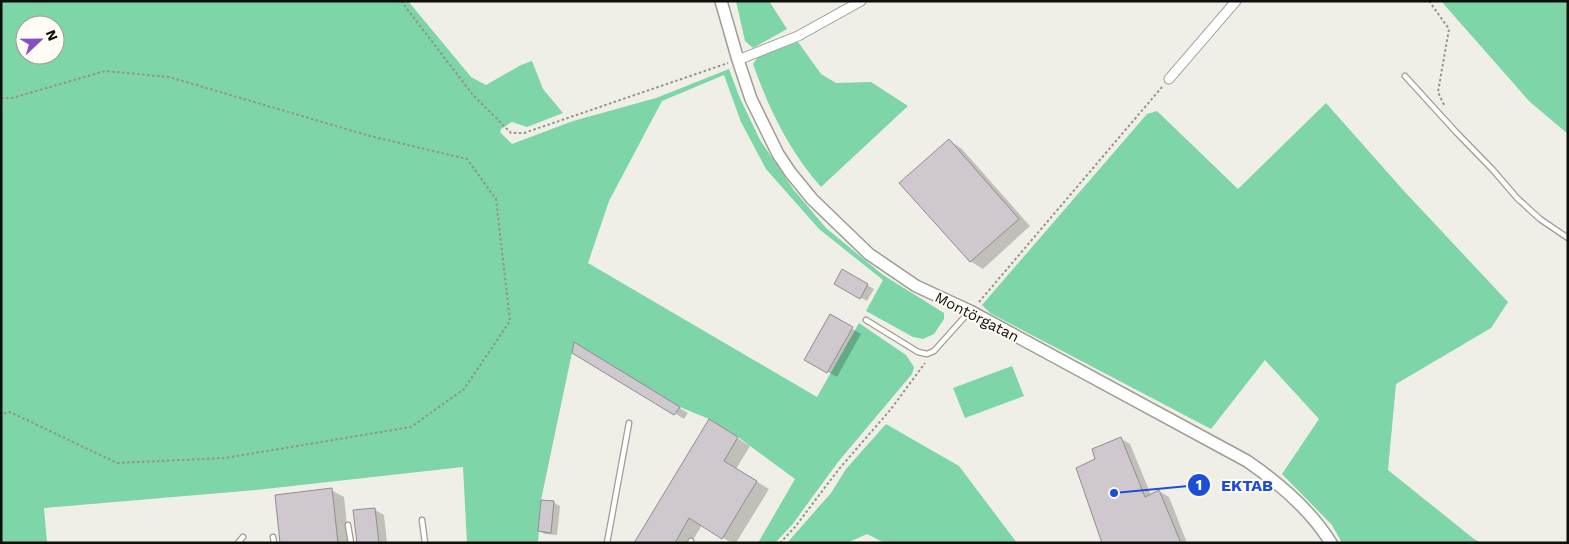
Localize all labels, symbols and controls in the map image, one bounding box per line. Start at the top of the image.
north arrow [15,15,65,65]
text: N [43,27,61,43]
street label: Montörgatan [932,288,1022,346]
callout: EKTAB [1186,470,1284,501]
text: 1 [1196,476,1202,494]
text: EKTAB [1221,476,1273,495]

